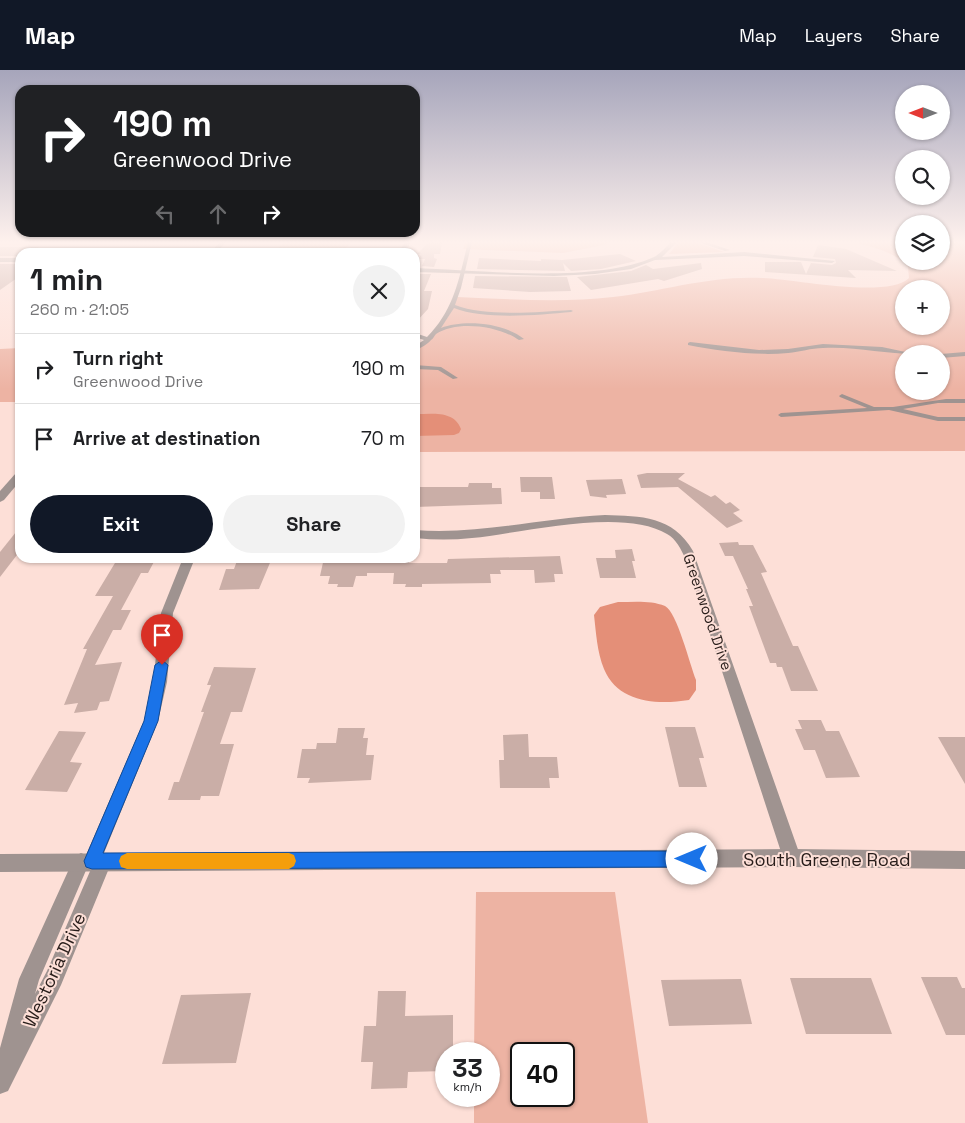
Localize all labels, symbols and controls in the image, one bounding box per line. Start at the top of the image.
text: Map [25,20,75,51]
text: Map [739,24,777,47]
text: Layers [805,24,862,47]
text: Share [890,24,940,47]
north arrow [895,85,950,140]
map controls [895,85,950,400]
text: 190 m [113,102,212,146]
icon: right [30,105,95,170]
text: Greenwood Drive [113,145,292,173]
button: search [895,150,950,205]
icon: left [151,200,179,228]
icon: ahead [204,200,232,228]
icon: right [257,200,285,228]
button: layers [895,215,950,270]
text: 1 min [30,260,103,299]
button: close [353,265,405,317]
button: + [895,280,950,335]
text: 260 m · 21:05 [30,299,129,320]
button: − [895,345,950,400]
text: Turn right [73,346,163,371]
icon: right [30,355,58,383]
text: 190 m [352,356,405,381]
text: Greenwood Drive [73,371,203,392]
icon: arrive [30,425,58,453]
text: Arrive at destination [73,426,261,451]
text: 70 m [361,426,405,451]
button: Exit [30,495,213,553]
button: Share [223,495,405,553]
street label: Greenwood Drive [679,551,737,673]
pin [141,614,183,665]
icon: arrive [148,621,176,649]
position arrow [665,832,717,884]
street label: South Greene Road [743,848,911,871]
street label: Westoria Drive [17,909,91,1031]
speed limit sign: 40 [510,1042,575,1107]
text: 33 [452,1052,483,1084]
text: km/h [453,1079,482,1095]

